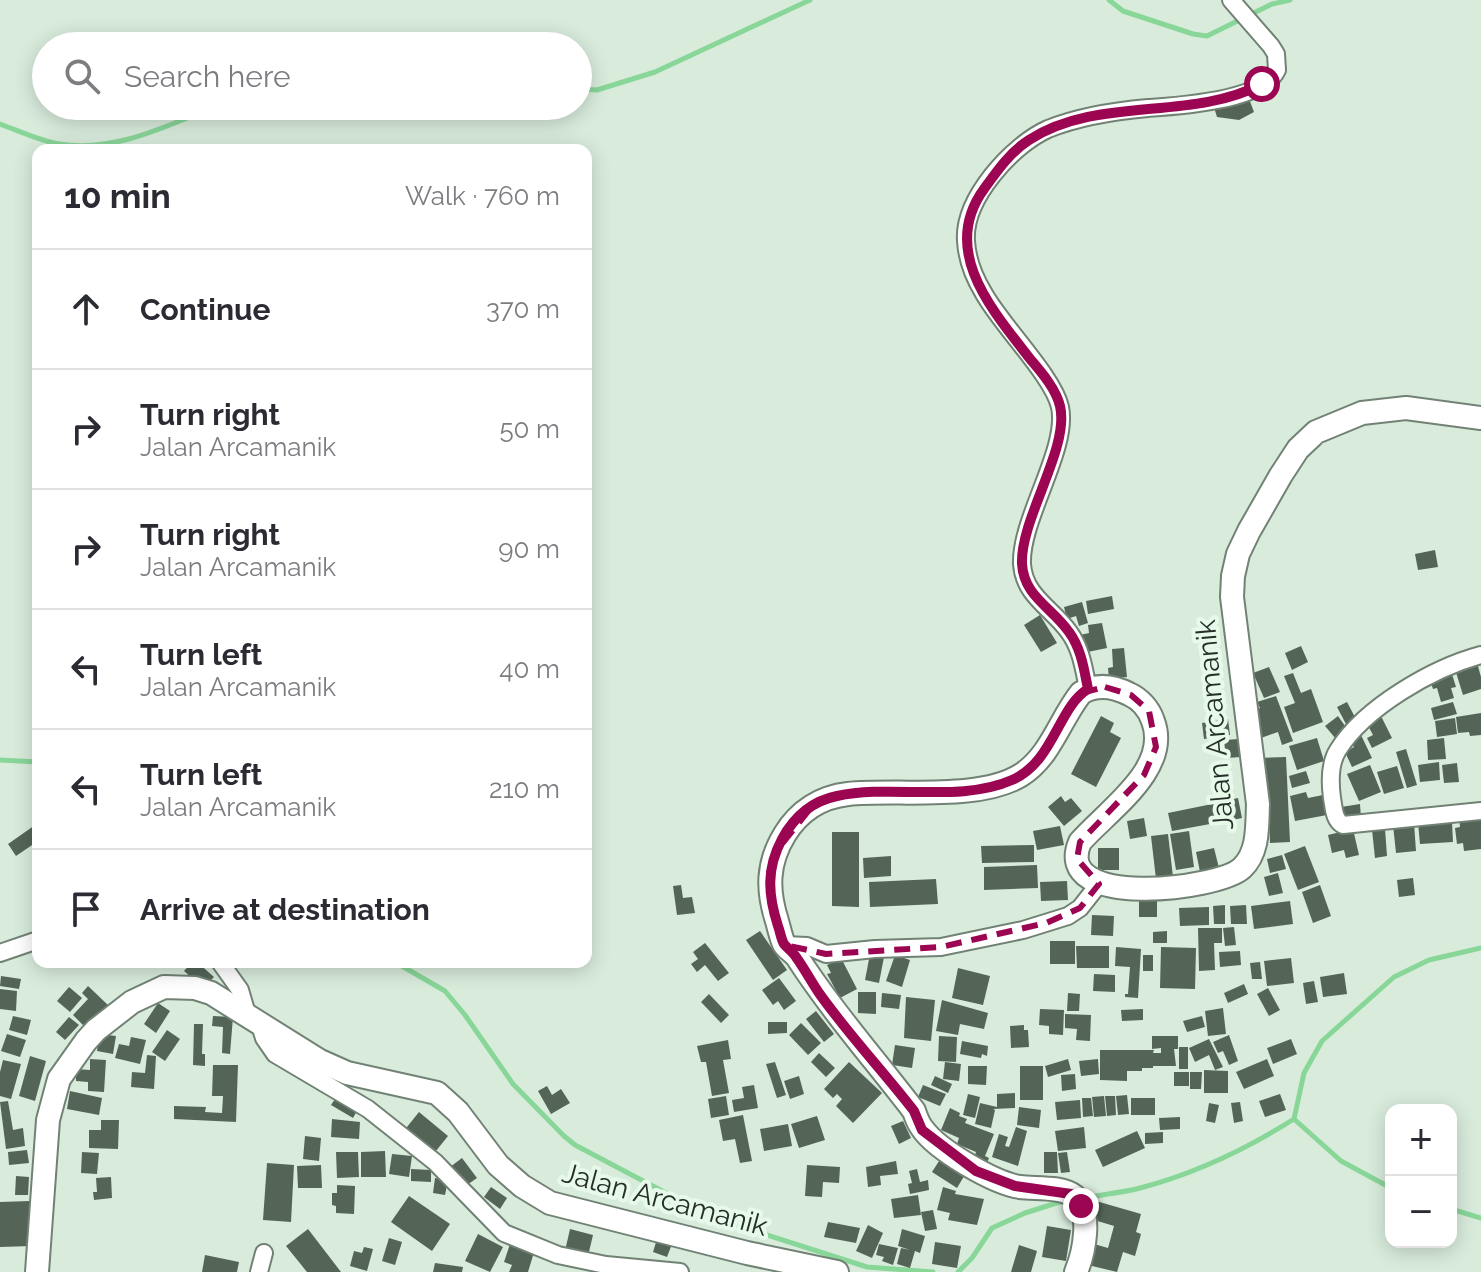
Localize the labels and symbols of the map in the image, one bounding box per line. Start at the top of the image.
route start [1244,66,1280,102]
street label: Jalan Arcamanik [1189,618,1240,832]
street label: Jalan Arcamanik [559,1156,771,1243]
route end [1063,1188,1099,1224]

